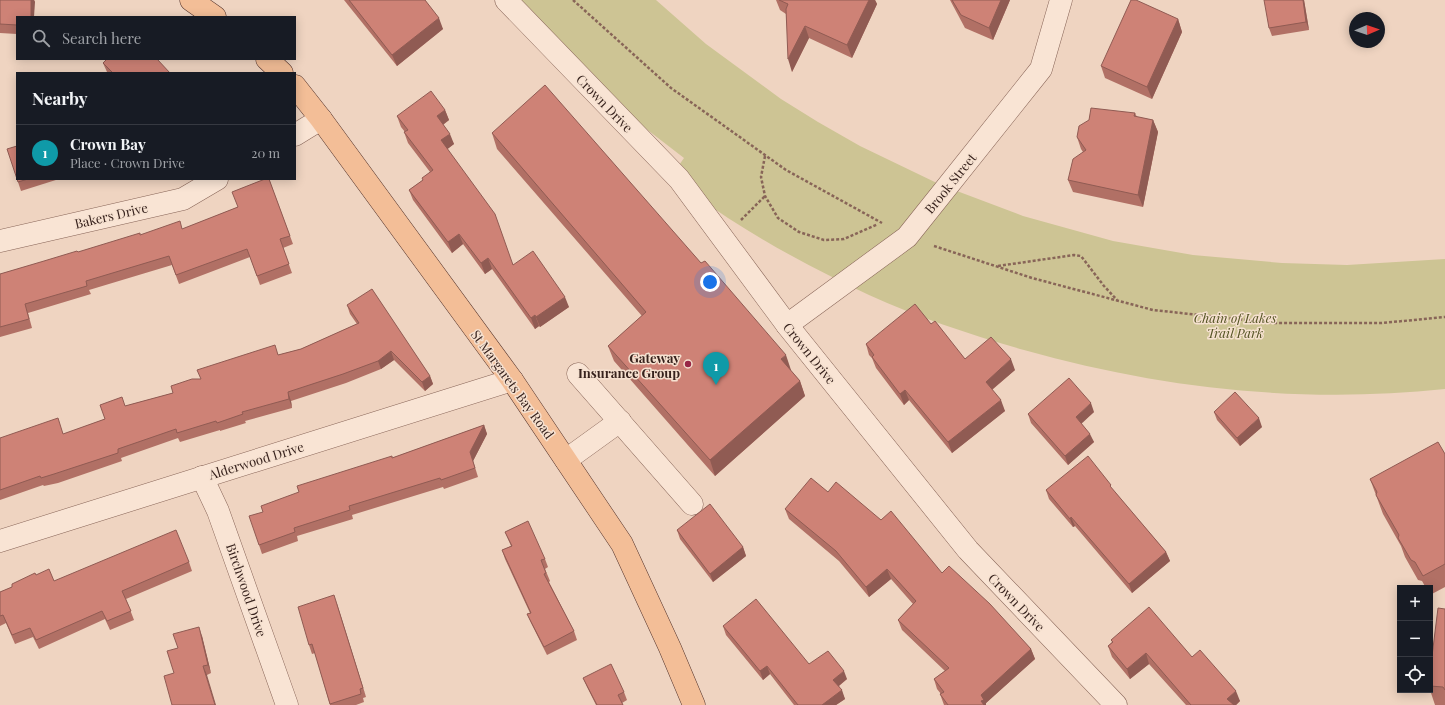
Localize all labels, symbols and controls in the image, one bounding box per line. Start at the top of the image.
north arrow [1349,12,1385,48]
search box [16,16,296,60]
icon: search [30,27,52,49]
text: Search here [62,28,141,48]
street label: Crown Drive [573,70,637,136]
text: Nearby [32,87,87,109]
text: Crown Bay [70,134,146,154]
text: 1 [43,144,47,161]
text: 20 m [251,144,280,161]
street label: Brook Street [920,149,980,217]
text: Place · Crown Drive [70,154,185,171]
street label: Bakers Drive [73,198,150,232]
your location [700,272,720,292]
park label: Chain of Lakes Trail Park [1194,309,1276,341]
street label: Crown Drive [780,319,840,388]
street label: St Margarets Bay Road [468,326,559,442]
place label: Gateway Insurance Group [578,349,680,381]
pin: 1 [703,352,729,385]
marker: Gateway Insurance Group [683,359,693,369]
street label: Alderwood Drive [205,437,306,483]
street label: Birchwood Drive [223,541,271,639]
street label: Crown Drive [985,569,1049,635]
map controls [1397,585,1433,693]
button: + [1397,585,1433,621]
button: − [1397,621,1433,657]
button: locate [1397,657,1433,693]

